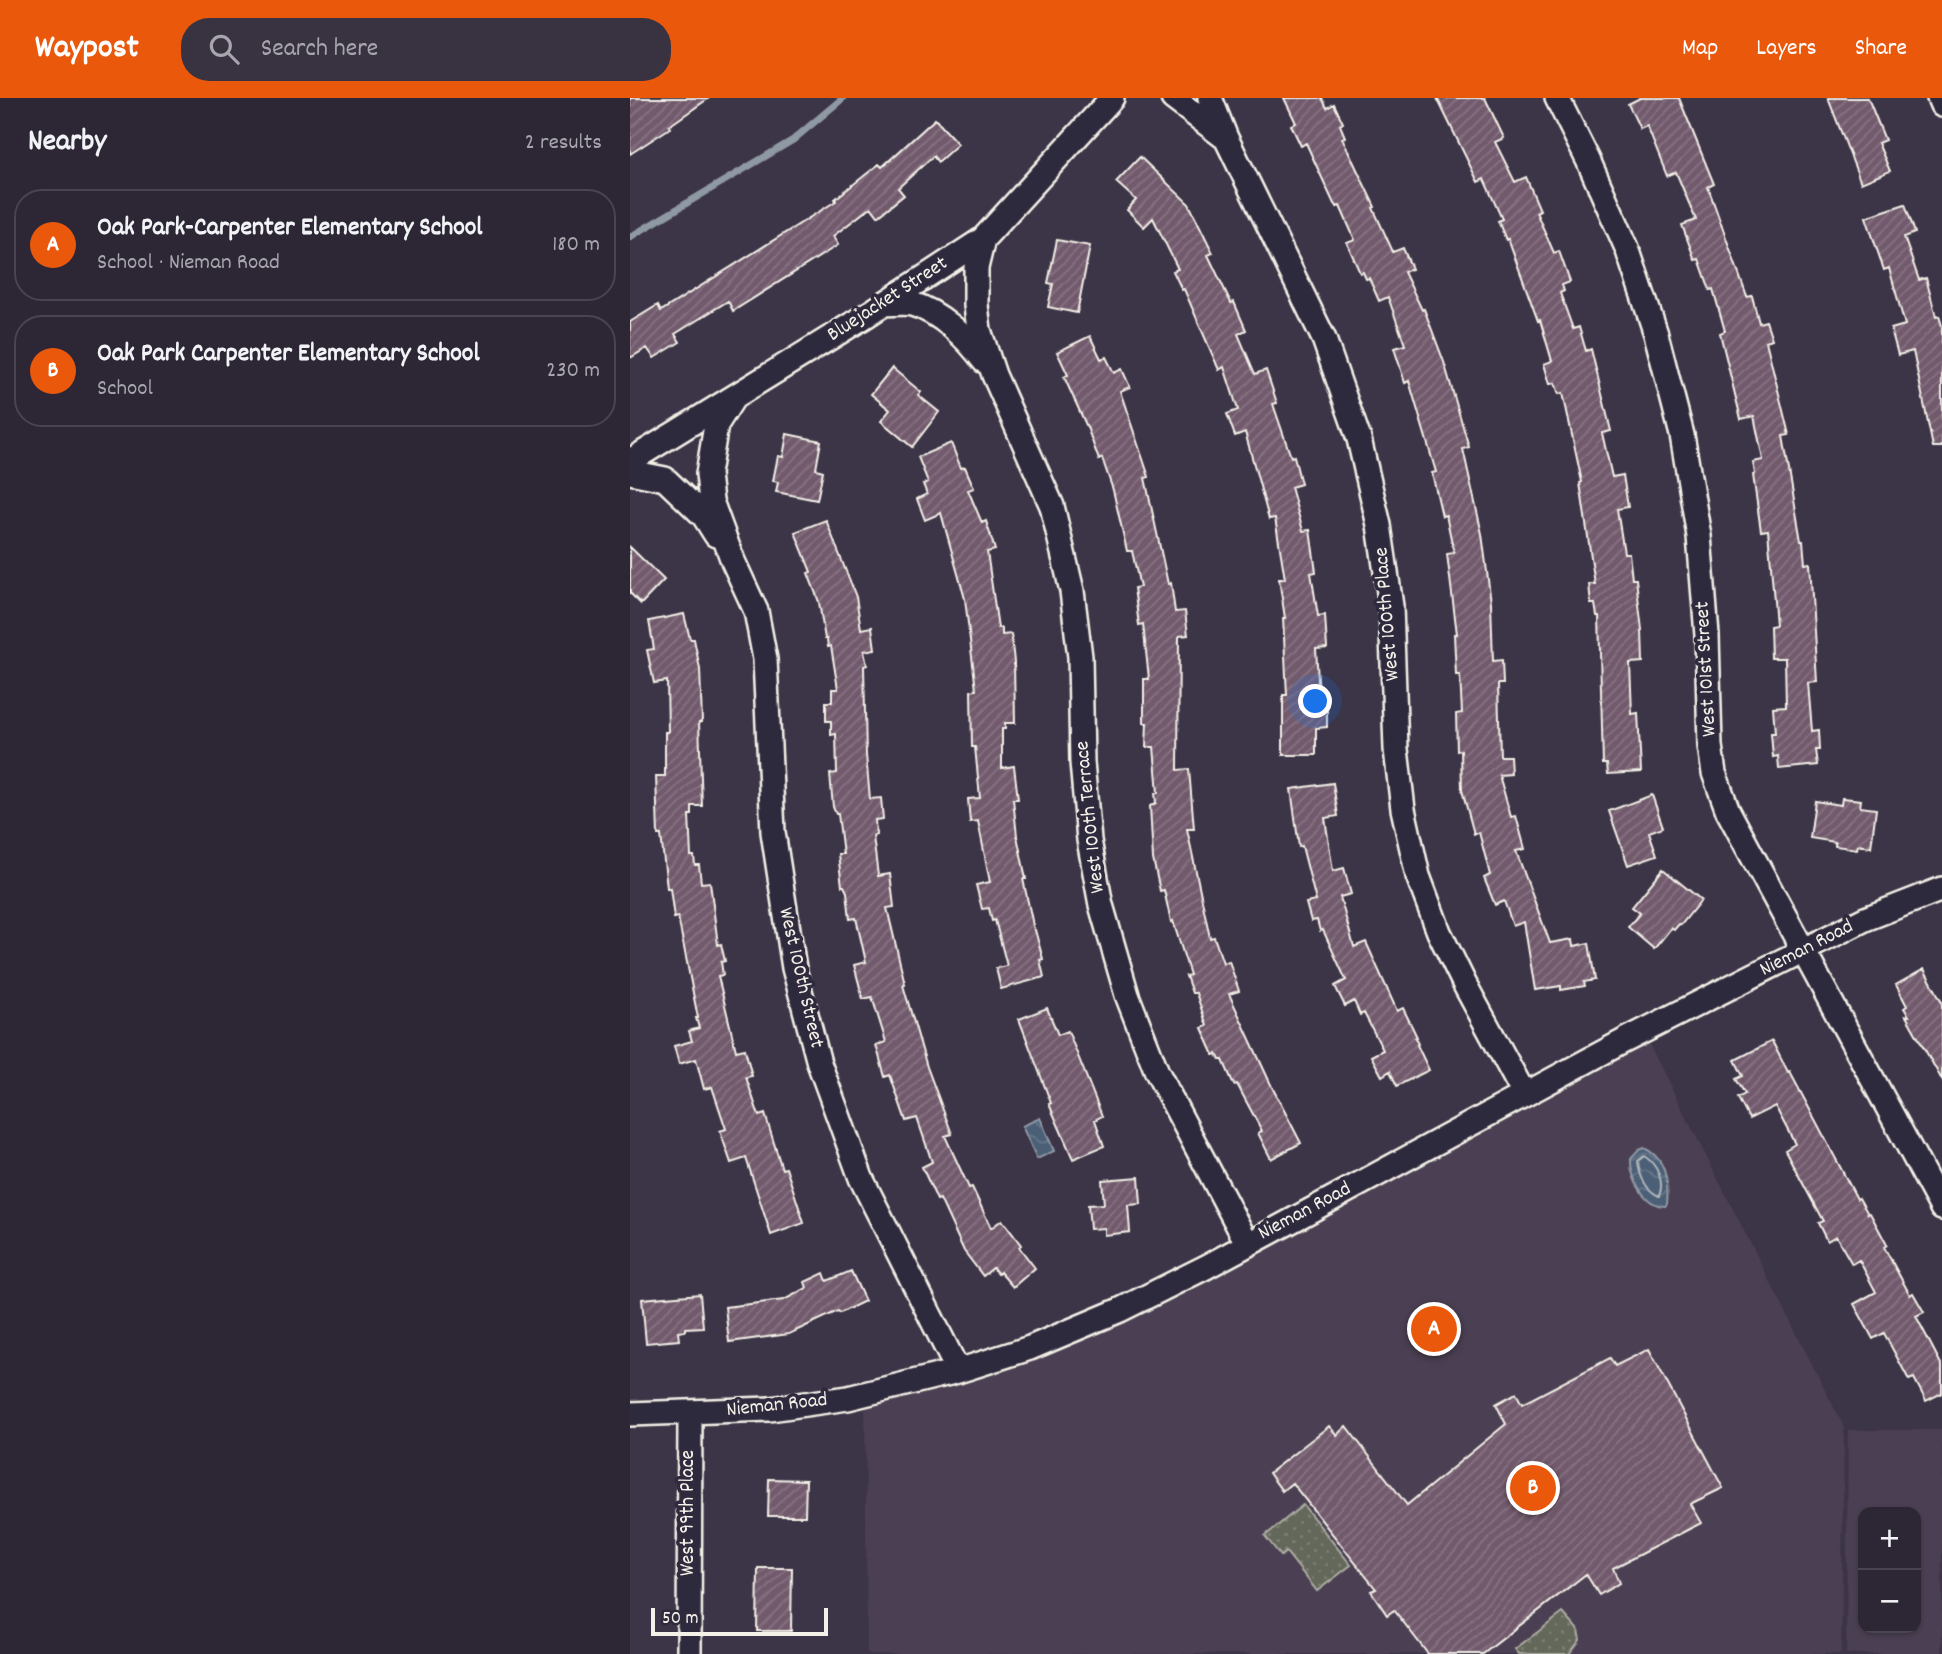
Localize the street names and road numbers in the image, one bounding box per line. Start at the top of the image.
street label: Bluejacket Street [822,250,954,350]
street label: West 100th Place [1367,546,1409,682]
street label: West 101st Street [1688,600,1726,738]
street label: West 100th Terrace [1068,739,1114,895]
street label: West 100th Street [769,905,831,1051]
street label: Nieman Road [1755,913,1859,985]
street label: Nieman Road [1253,1175,1357,1249]
street label: Nieman Road [725,1386,829,1426]
street label: West 99th Place [674,1450,704,1576]

